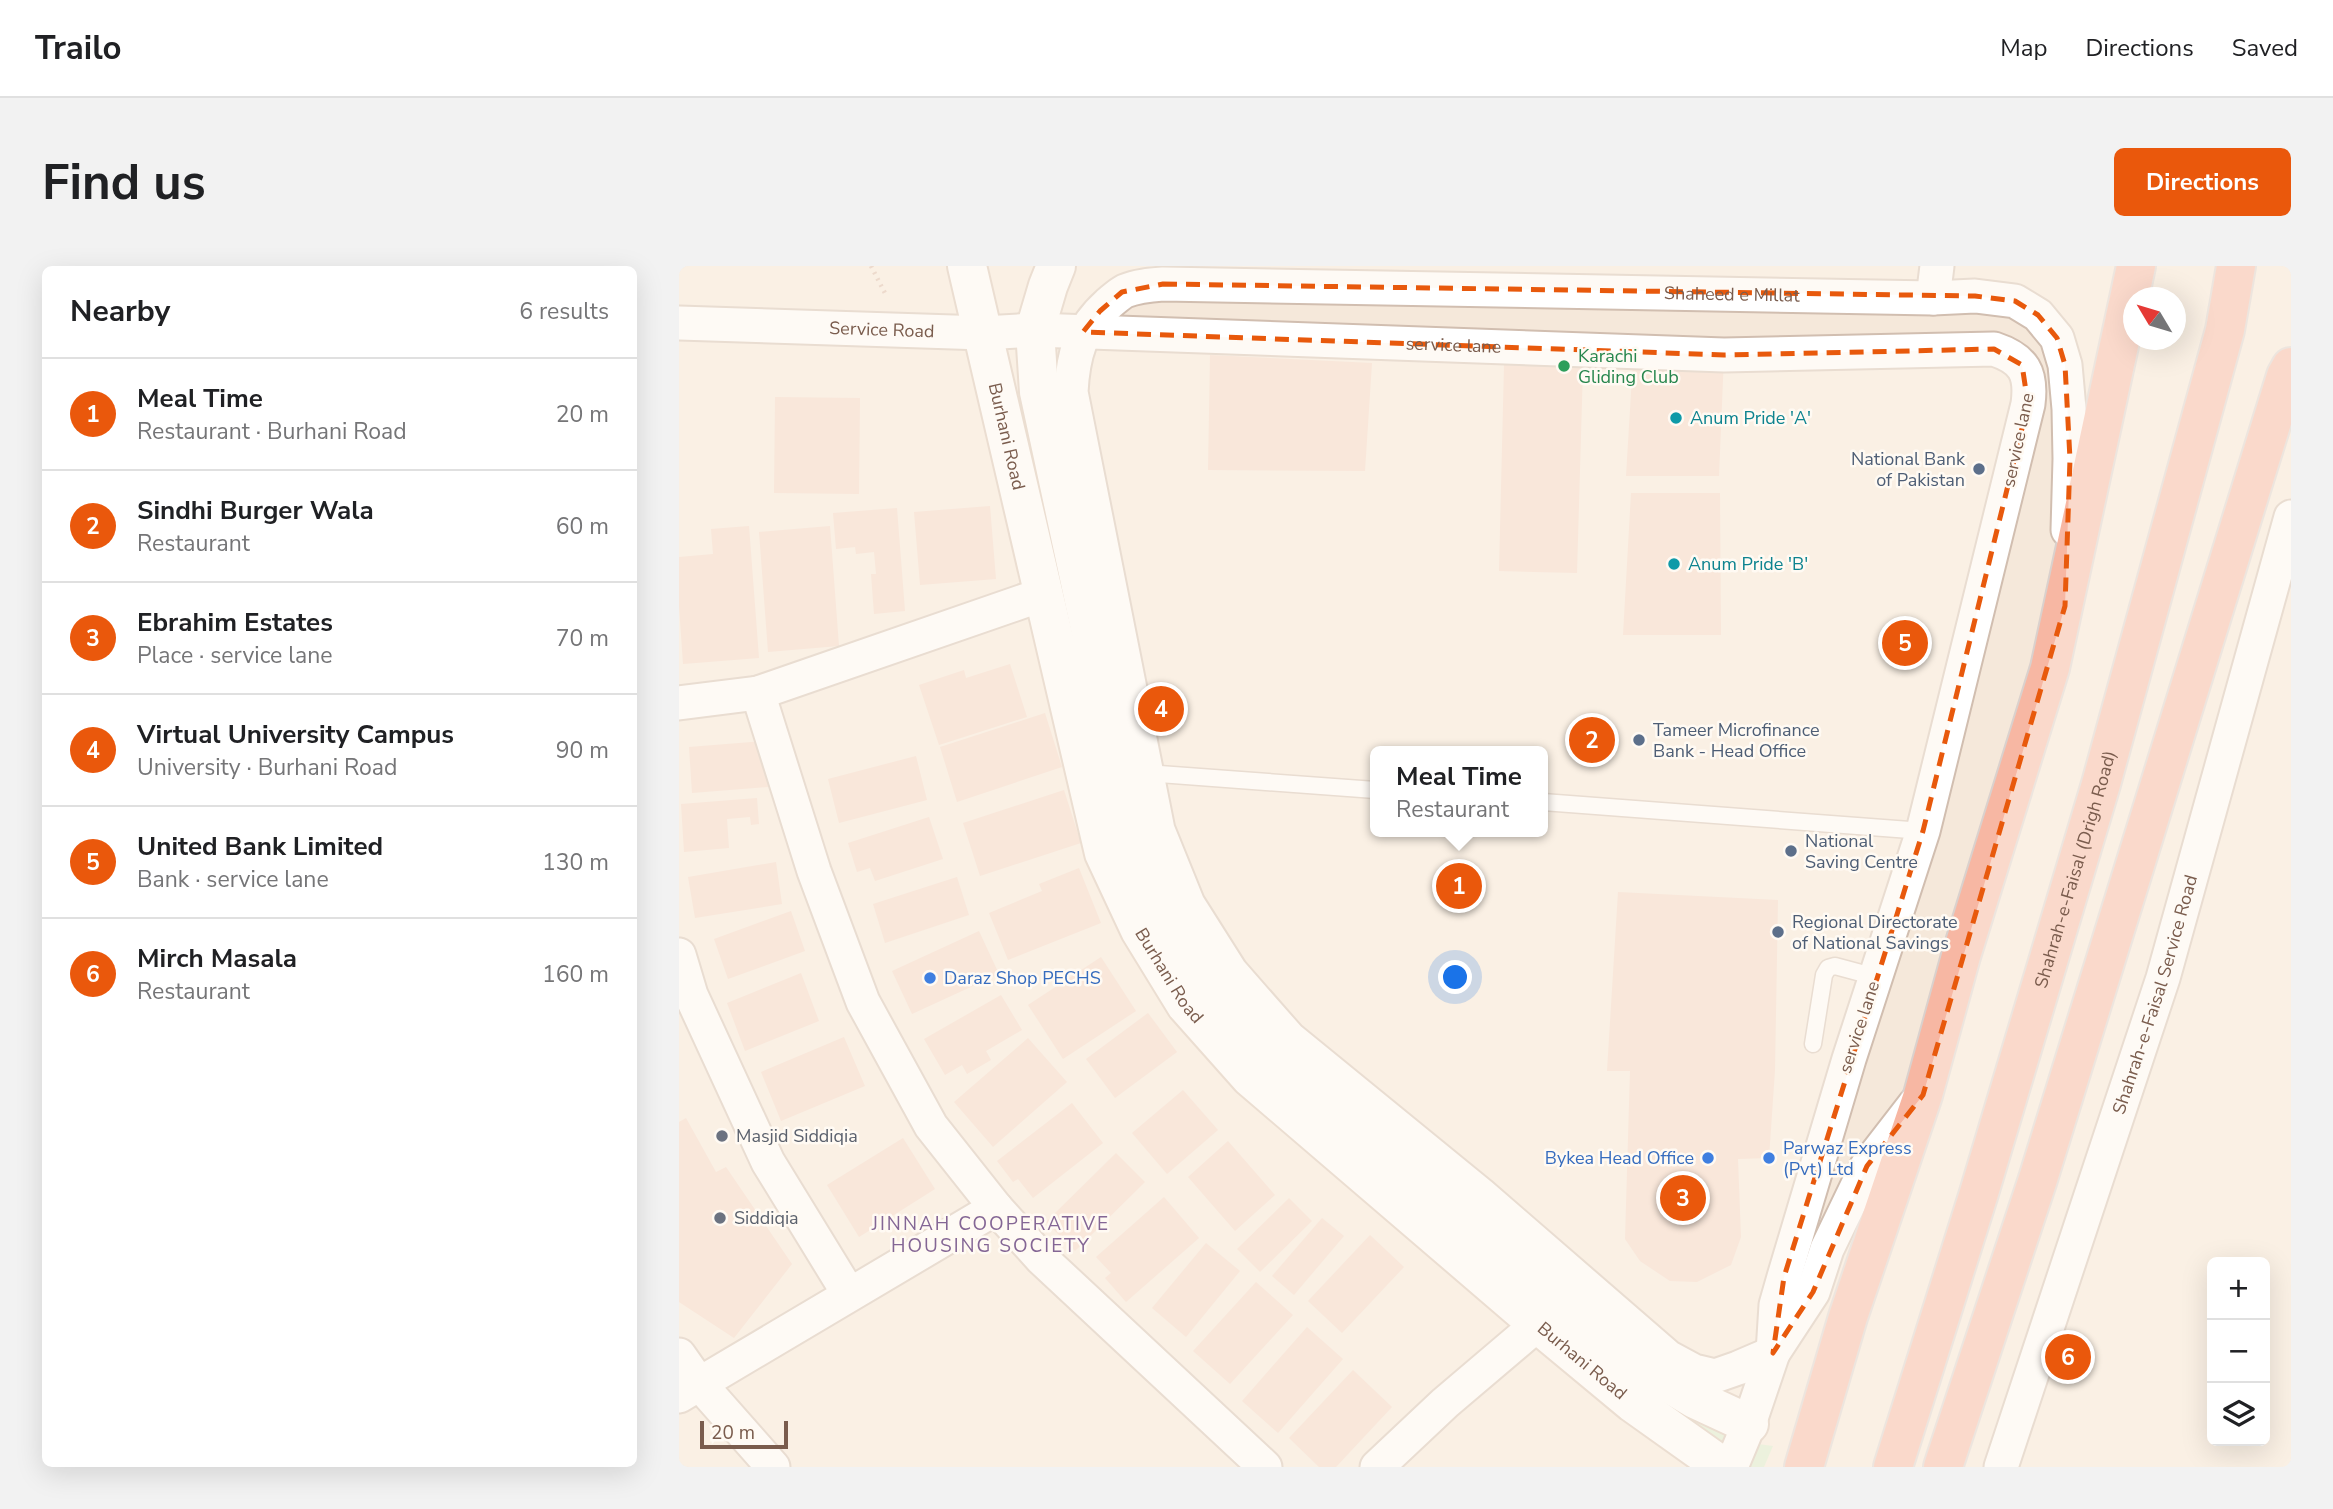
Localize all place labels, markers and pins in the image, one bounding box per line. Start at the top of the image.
place label: Karachi Gliding Club [1578,344,1679,389]
marker: Karachi Gliding Club [1556,358,1572,374]
place label: Anum Pride 'A' [1690,406,1811,430]
marker: Anum Pride 'A' [1668,410,1684,426]
place label: National Bank of Pakistan [1851,447,1966,492]
marker: National Bank of Pakistan [1971,461,1987,477]
place label: Anum Pride 'B' [1688,552,1808,576]
marker: Anum Pride 'B' [1666,556,1682,572]
pin: 5 [1882,617,1928,669]
pin: 4 [1138,683,1184,735]
pin: 2 [1569,714,1615,766]
place label: Tameer Microfinance Bank - Head Office [1653,718,1820,763]
marker: Tameer Microfinance Bank - Head Office [1631,732,1647,748]
place label: National Saving Centre [1805,829,1918,874]
marker: National Saving Centre [1783,843,1799,859]
pin: 1 [1436,860,1482,912]
place label: Regional Directorate of National Savings [1792,910,1958,955]
marker: Regional Directorate of National Savings [1770,924,1786,940]
place label: Daraz Shop PECHS [944,966,1101,990]
marker: Daraz Shop PECHS [922,970,938,986]
place label: Masjid Siddiqia [736,1124,858,1148]
marker: Masjid Siddiqia [714,1128,730,1144]
place label: Parwaz Express (Pvt) Ltd [1783,1136,1912,1181]
place label: Bykea Head Office [1545,1146,1694,1170]
marker: Bykea Head Office [1700,1150,1716,1166]
marker: Parwaz Express (Pvt) Ltd [1761,1150,1777,1166]
pin: 3 [1660,1172,1706,1224]
place label: Siddiqia [734,1206,799,1230]
marker: Siddiqia [712,1210,728,1226]
pin: 6 [2045,1331,2091,1383]

